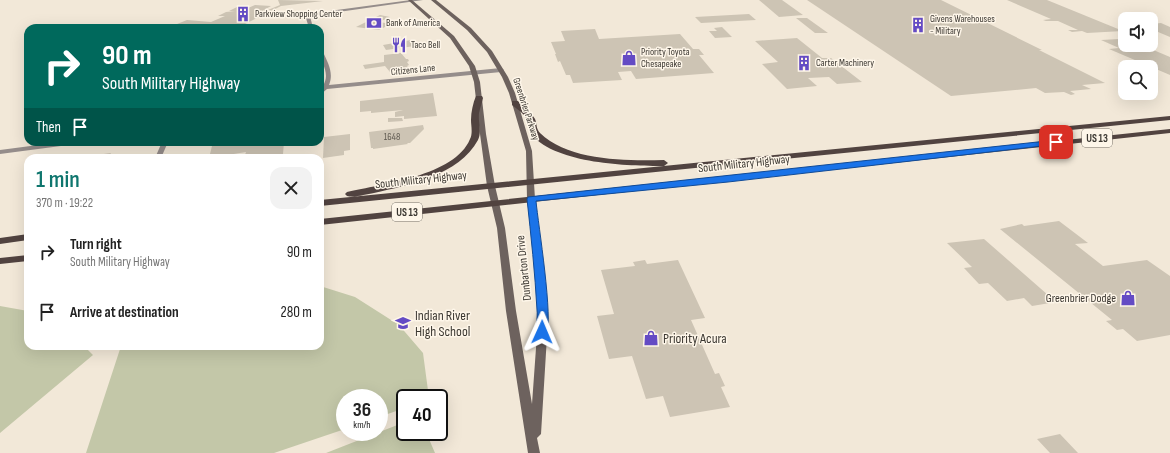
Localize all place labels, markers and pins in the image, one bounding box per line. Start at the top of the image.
building icon: Parkview Shopping Center [234,5,252,23]
place label: Parkview Shopping Center [255,8,342,20]
place label: Givens Warehouses - Military [930,13,995,37]
bank icon: Bank of America [365,14,383,32]
building icon: Givens Warehouses - Military [909,16,927,34]
place label: Bank of America [386,17,440,29]
restaurant icon: Taco Bell [390,36,408,54]
place label: Taco Bell [411,39,440,51]
place label: Priority Toyota Chesapeake [641,46,690,70]
shop icon: Priority Toyota Chesapeake [620,49,638,67]
building icon: Carter Machinery [795,54,813,72]
place label: Carter Machinery [816,57,874,69]
pin [1039,125,1073,159]
shop icon: Greenbrier Dodge [1119,289,1137,307]
place label: Greenbrier Dodge [1046,291,1116,306]
place label: Indian River High School [415,307,470,340]
school or university icon: Indian River High School [394,314,412,332]
shop icon: Priority Acura [642,329,660,347]
place label: Priority Acura [663,330,727,347]

